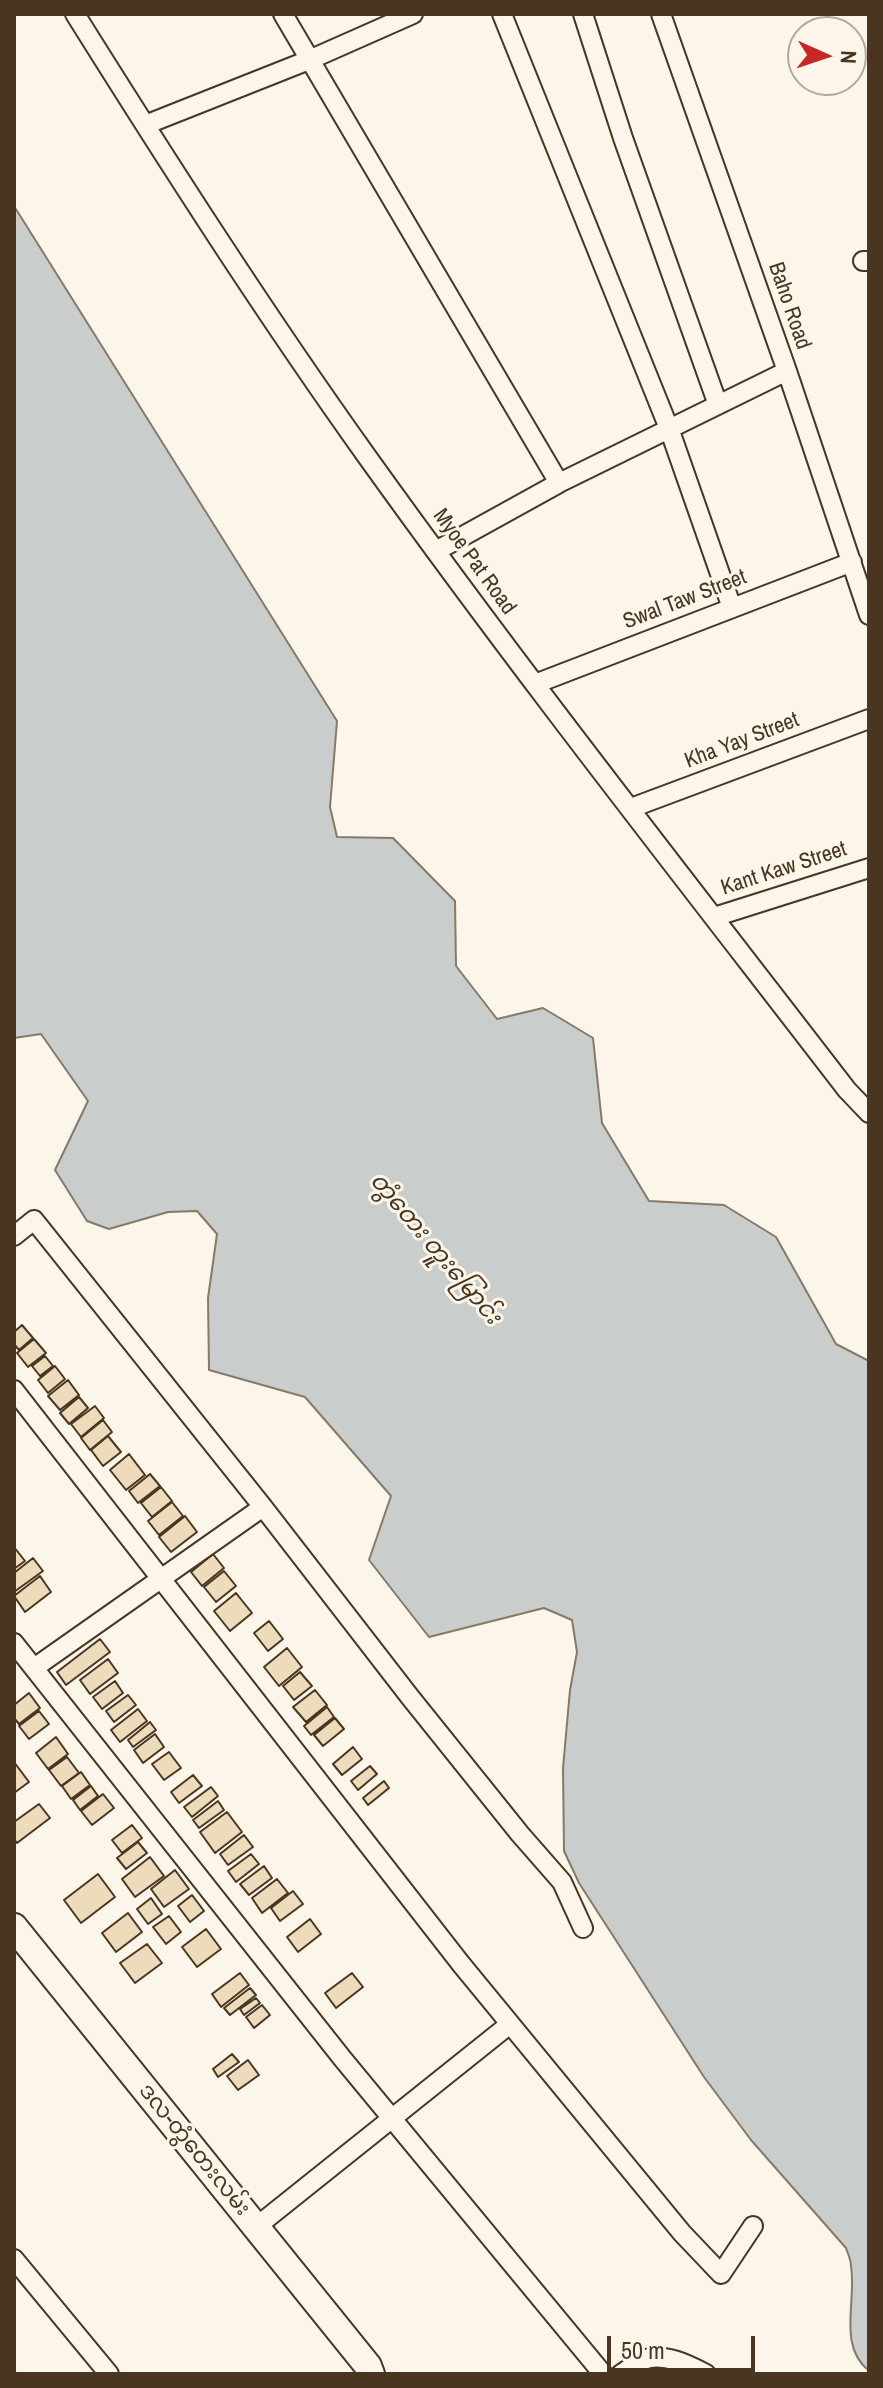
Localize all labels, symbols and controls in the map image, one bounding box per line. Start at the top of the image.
north arrow [787,16,867,96]
text: N [834,50,864,64]
street label: Baho Road [762,259,816,353]
street label: Myoe Pat Road [427,504,521,620]
street label: Swal Taw Street [620,564,750,636]
street label: Kha Yay Street [681,707,803,775]
street label: Kant Kaw Street [718,836,850,902]
water label: တွံတေး တူးမြောင်း [363,1167,507,1331]
street label: ဒလ-တွံတေးလမ်း [133,2078,255,2222]
scale bar [611,2320,759,2370]
text: 50 m [621,2334,665,2366]

